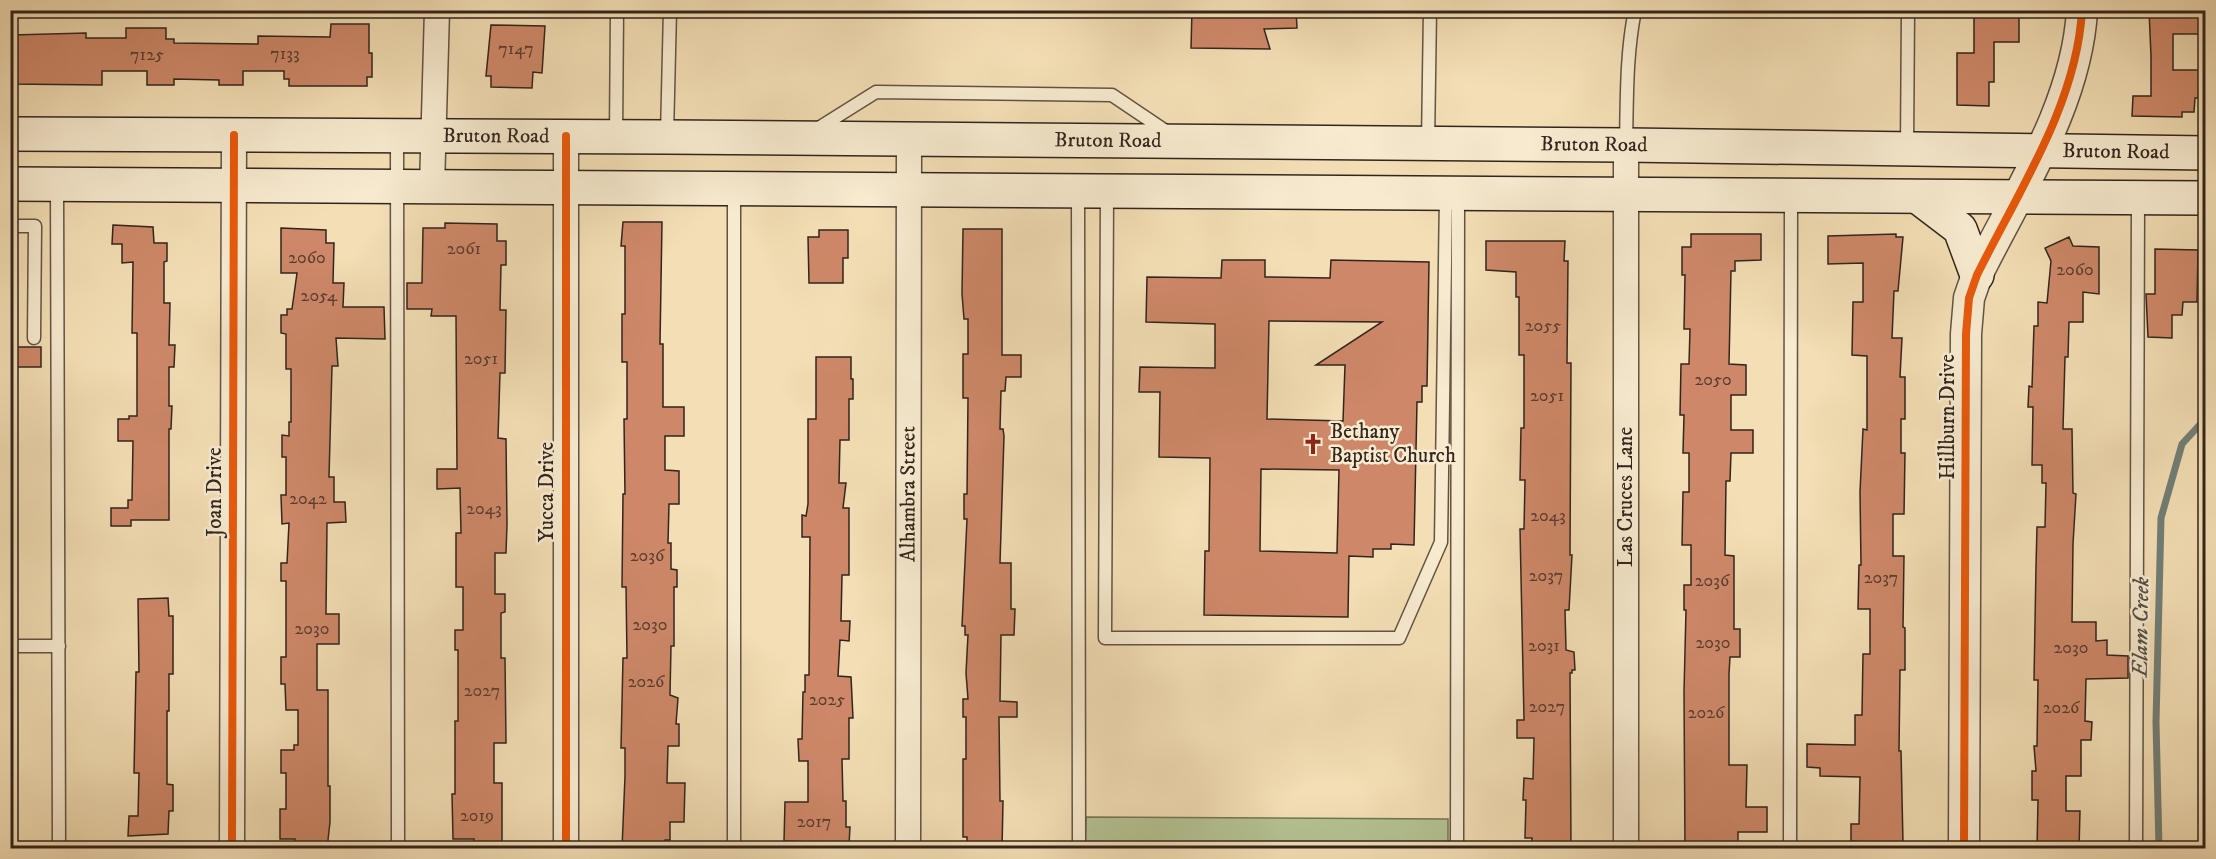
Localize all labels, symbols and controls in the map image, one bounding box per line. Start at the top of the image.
house number: 7147 [498,38,534,60]
house number: 7133 [270,43,300,65]
house number: 7125 [130,44,164,66]
street label: Bruton Road [442,123,550,149]
street label: Bruton Road [1054,127,1162,154]
street label: Bruton Road [1540,131,1648,158]
street label: Bruton Road [2062,138,2170,166]
house number: 2061 [447,238,481,260]
house number: 2060 [288,247,326,269]
house number: 2060 [2056,259,2094,281]
house number: 2054 [301,285,338,307]
house number: 2055 [1525,315,1561,337]
house number: 2051 [464,348,498,370]
street label: Hillburn Drive [1935,354,1961,480]
house number: 2050 [1694,369,1732,391]
house number: 2051 [1530,385,1564,407]
place label: Bethany Baptist Church [1330,419,1456,469]
street label: Alhambra Street [895,426,922,562]
street label: Las Cruces Lane [1613,427,1639,567]
church icon: Bethany Baptist Church [1301,432,1325,456]
street label: Yucca Drive [534,442,560,542]
street label: Joan Drive [202,447,228,539]
house number: 2042 [289,488,327,510]
house number: 2043 [466,498,502,520]
house number: 2043 [1530,505,1566,527]
house number: 2036 [630,545,665,567]
house number: 2037 [1529,565,1563,587]
house number: 2037 [1864,567,1898,589]
house number: 2036 [1695,570,1730,592]
water label: Elam Creek [2127,576,2155,679]
house number: 2030 [633,614,667,636]
house number: 2030 [295,618,329,640]
house number: 2030 [1696,632,1730,654]
house number: 2031 [1528,635,1560,657]
house number: 2030 [2054,637,2088,659]
house number: 2026 [628,671,665,693]
house number: 2027 [464,680,500,702]
house number: 2025 [809,689,845,711]
house number: 2027 [1529,696,1565,718]
house number: 2026 [2043,697,2080,719]
house number: 2026 [1688,702,1725,724]
house number: 2019 [460,805,494,827]
house number: 2017 [797,811,831,833]

